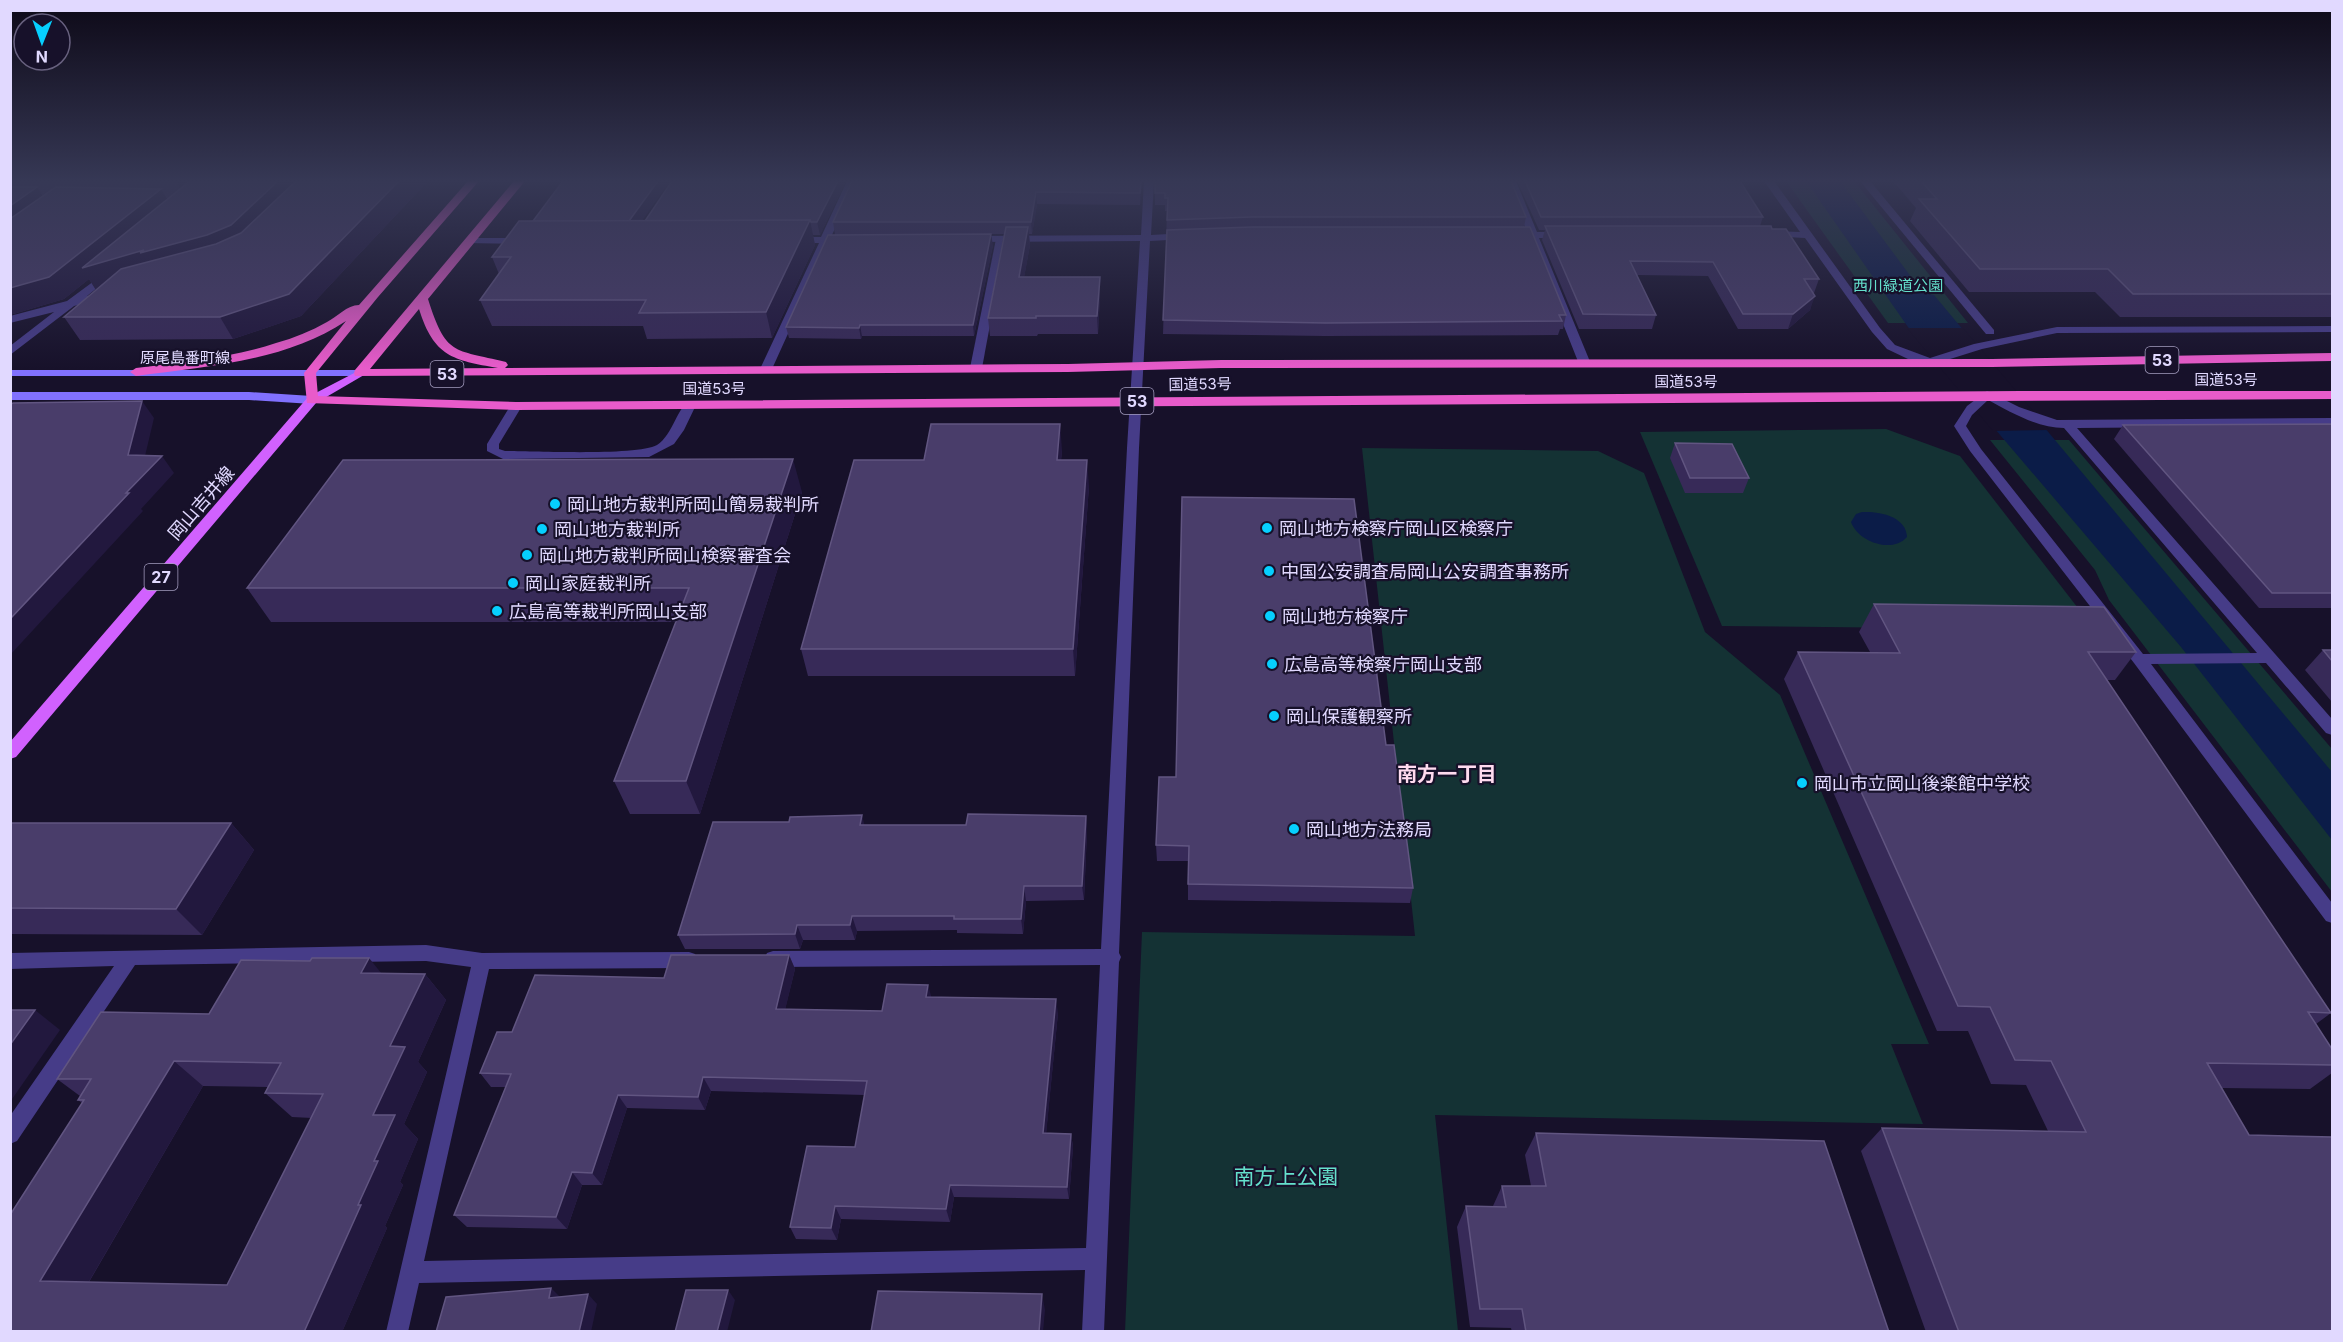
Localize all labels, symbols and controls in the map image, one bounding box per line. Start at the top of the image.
north arrow [12,12,72,72]
text: N [35,47,48,67]
park label: 西川緑道公園 [1853,276,1943,295]
road number: 53 [2146,347,2178,373]
street label: 原尾島番町線 [140,348,230,367]
road number: 53 [430,361,464,387]
street label: 国道53号 [2194,370,2258,389]
street label: 国道53号 [1654,372,1718,391]
street label: 国道53号 [1168,374,1232,394]
street label: 国道53号 [682,379,746,398]
road number: 53 [1120,388,1154,414]
street label: 岡山吉井線 [164,462,238,544]
place label: 岡山地方裁判所岡山簡易裁判所 [567,494,819,515]
marker: 岡山地方裁判所岡山簡易裁判所 [548,497,562,511]
place label: 岡山地方検察庁岡山区検察庁 [1279,518,1513,539]
place label: 岡山地方裁判所 [554,519,680,540]
marker: 岡山地方検察庁岡山区検察庁 [1260,521,1274,535]
marker: 岡山地方裁判所 [535,522,549,536]
place label: 岡山地方裁判所岡山検察審査会 [539,545,791,566]
marker: 岡山地方裁判所岡山検察審査会 [520,548,534,562]
place label: 中国公安調査局岡山公安調査事務所 [1281,561,1569,582]
road number: 27 [144,564,178,590]
marker: 中国公安調査局岡山公安調査事務所 [1262,564,1276,578]
place label: 岡山家庭裁判所 [525,573,651,594]
marker: 岡山家庭裁判所 [506,576,520,590]
place label: 広島高等裁判所岡山支部 [509,601,707,622]
marker: 広島高等裁判所岡山支部 [490,604,504,618]
place label: 岡山地方検察庁 [1282,606,1408,627]
marker: 岡山地方検察庁 [1263,609,1277,623]
place label: 広島高等検察庁岡山支部 [1284,654,1482,675]
marker: 広島高等検察庁岡山支部 [1265,657,1279,671]
place label: 岡山保護観察所 [1286,706,1412,727]
marker: 岡山保護観察所 [1267,709,1281,723]
district label: 南方一丁目 [1397,762,1497,786]
place label: 岡山市立岡山後楽館中学校 [1814,773,2030,794]
marker: 岡山市立岡山後楽館中学校 [1795,776,1809,790]
place label: 岡山地方法務局 [1306,819,1432,840]
marker: 岡山地方法務局 [1287,822,1301,836]
park label: 南方上公園 [1234,1164,1339,1189]

